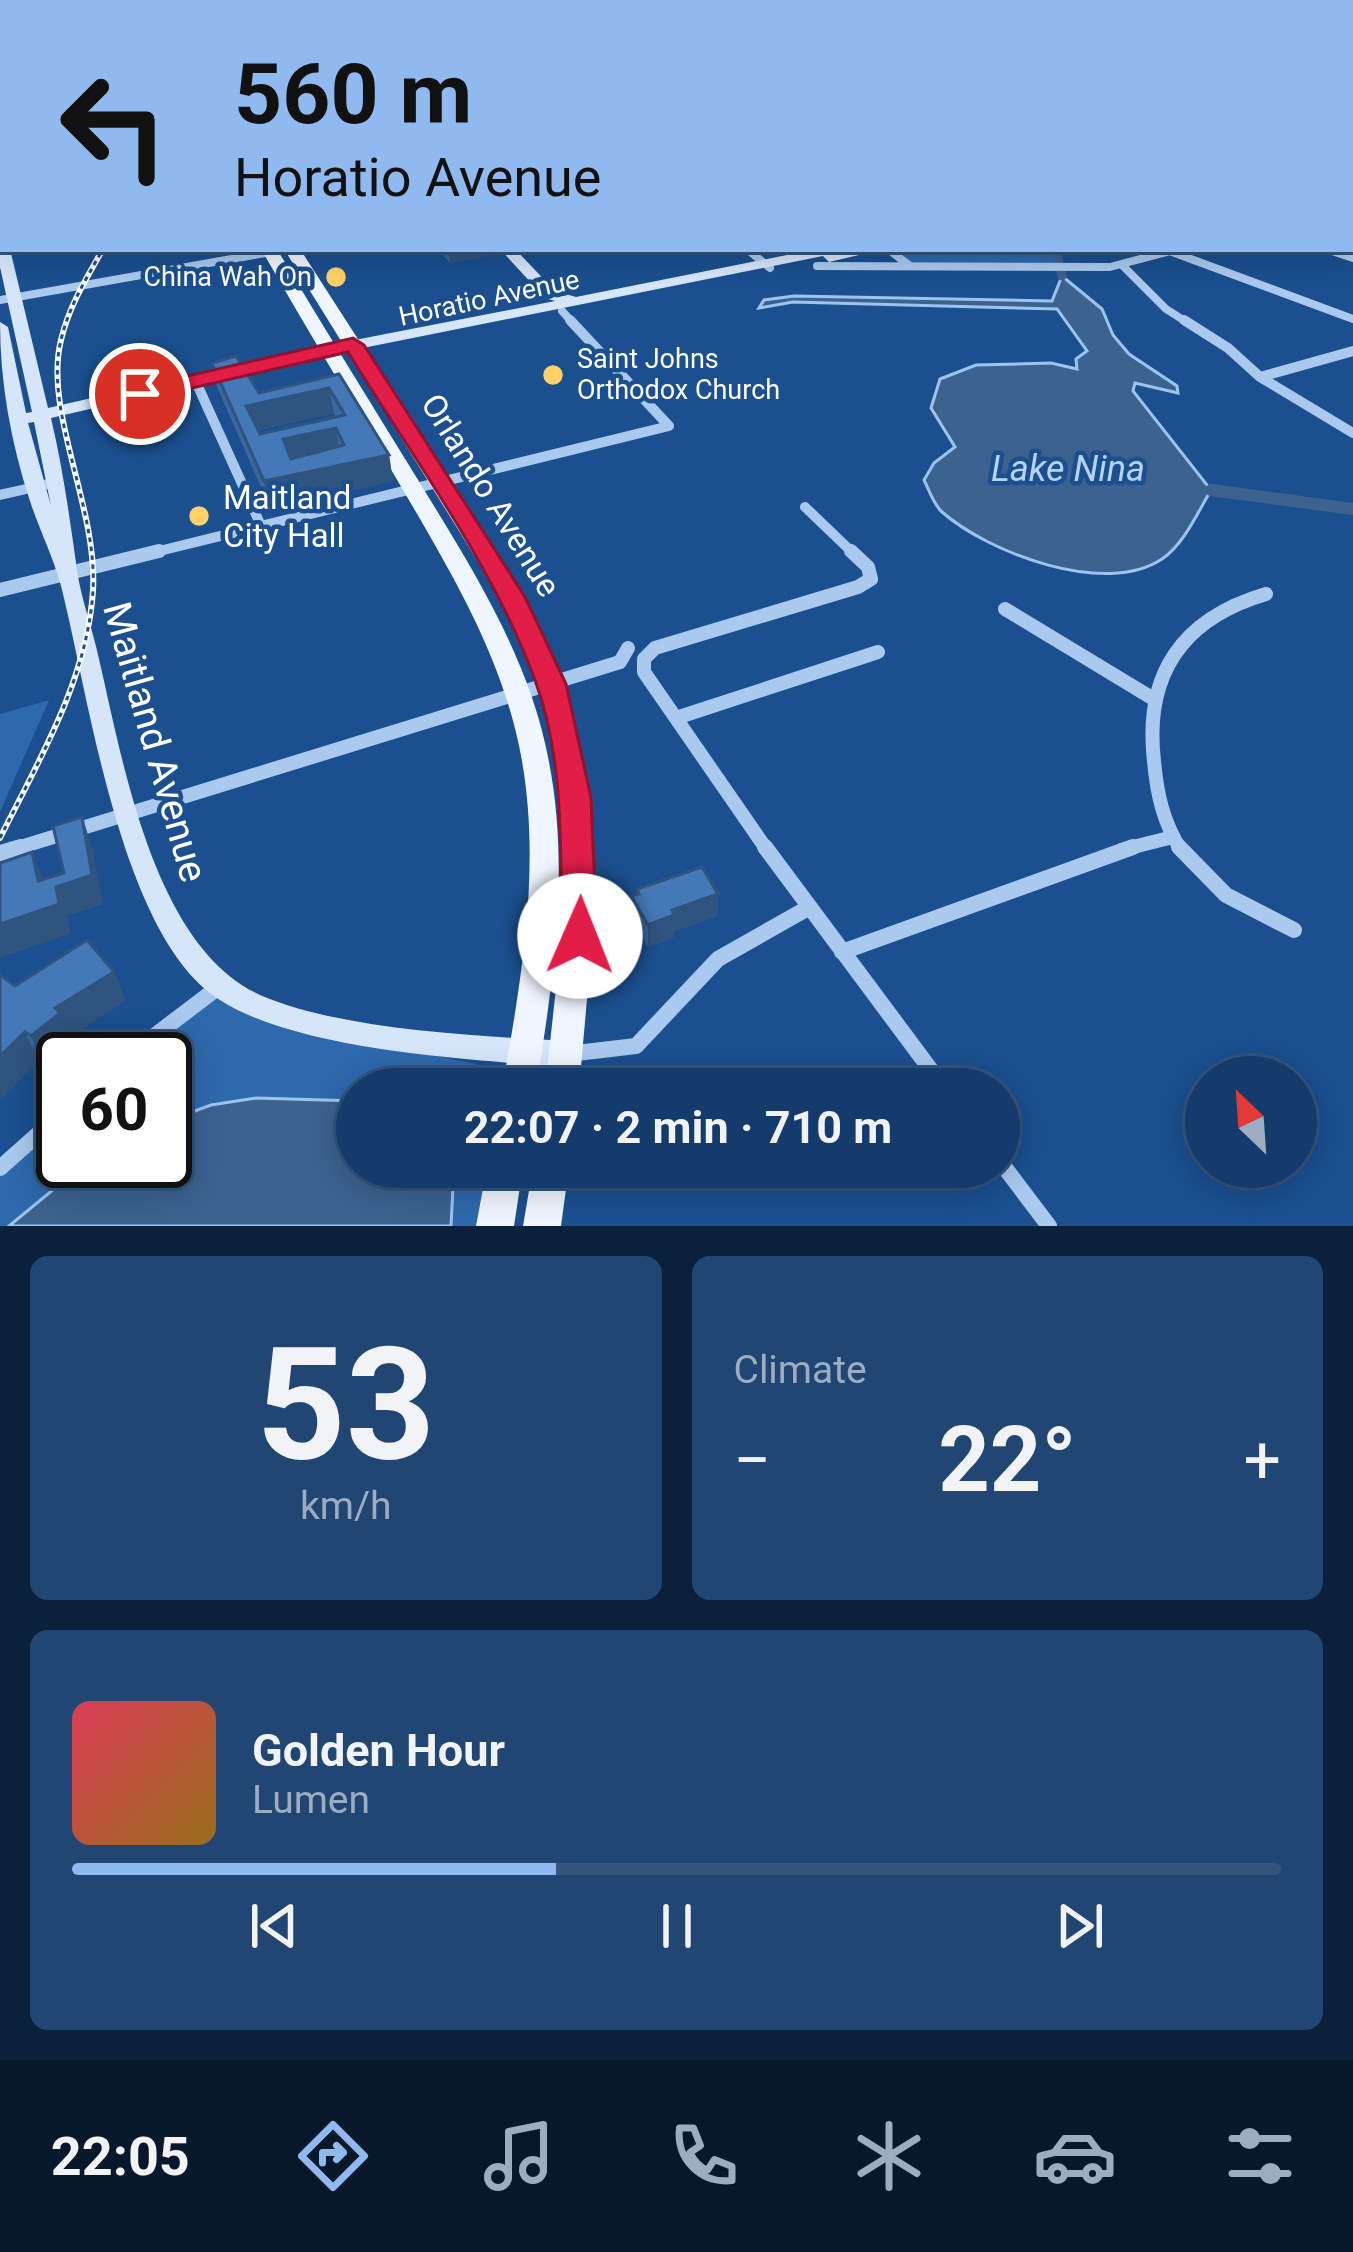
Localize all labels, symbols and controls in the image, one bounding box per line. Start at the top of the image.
text: 560 m [234,45,472,144]
icon: left [36,48,192,204]
text: Horatio Avenue [234,146,602,209]
place label: China Wah On [143,261,312,293]
street label: Horatio Avenue [396,263,582,333]
marker: China Wah On [323,264,349,290]
pin [89,343,191,445]
place label: Saint Johns Orthodox Church [577,343,780,406]
icon: arrive [107,361,173,427]
marker: Saint Johns Orthodox Church [540,362,566,388]
street label: Orlando Avenue [413,386,569,604]
water label: Lake Nina [991,448,1145,490]
place label: Maitland City Hall [223,478,351,555]
marker: Maitland City Hall [186,503,212,529]
street label: Maitland Avenue [93,597,217,887]
position arrow [517,873,643,999]
speed limit sign: 60 [36,1032,192,1188]
north arrow [1185,1056,1317,1188]
map controls [1185,1056,1317,1188]
text: 22:07 · 2 min · 710 m [464,1101,892,1154]
text: 53 [256,1313,435,1496]
text: Climate [734,1347,867,1393]
text: 22° [938,1408,1077,1513]
text: − [734,1422,771,1499]
text: + [1244,1422,1281,1499]
text: km/h [300,1483,392,1529]
text: Golden Hour [252,1724,505,1777]
text: Lumen [252,1777,370,1823]
icon: previous [241,1893,307,1959]
icon: pause [644,1893,710,1959]
icon: next [1047,1893,1113,1959]
icon: directions [291,2114,375,2198]
icon: music [477,2114,561,2198]
icon: phone [662,2114,746,2198]
icon: climate [847,2114,931,2198]
icon: car [1033,2114,1117,2198]
icon: filters [1218,2114,1302,2198]
text: 22:05 [51,2125,190,2188]

